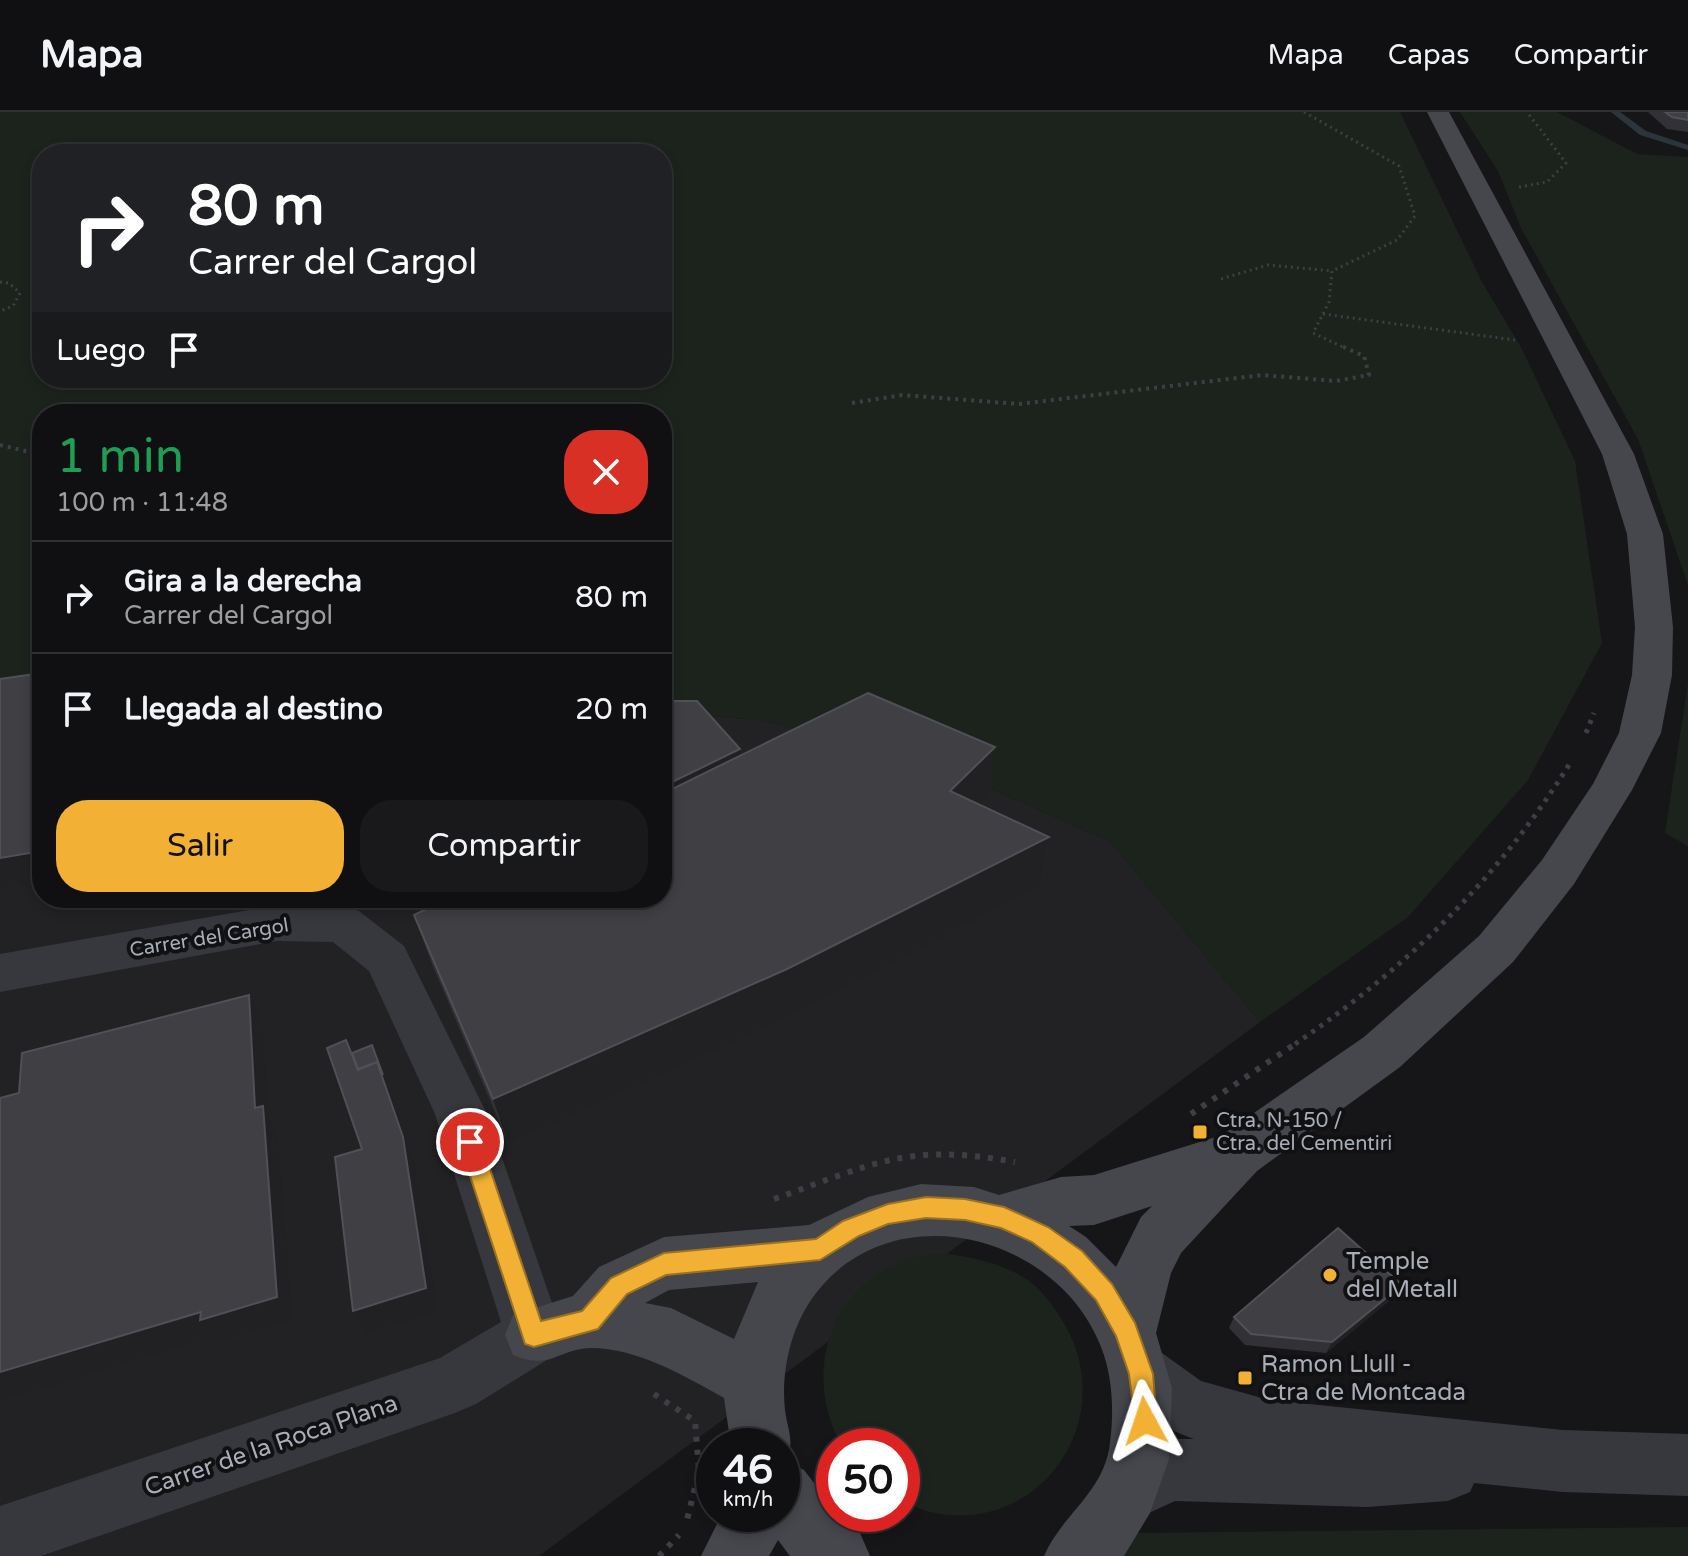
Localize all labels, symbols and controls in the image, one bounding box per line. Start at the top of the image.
text: Mapa [40,32,143,78]
text: Mapa [1267,38,1344,72]
text: Capas [1388,38,1470,72]
text: Compartir [1514,38,1648,72]
text: 80 m [188,173,324,240]
icon: right [56,176,160,280]
text: Carrer del Cargol [188,241,477,284]
icon: arrive [162,328,206,372]
text: Luego [56,332,146,369]
text: 1 min [56,428,184,486]
button: close [564,430,648,514]
text: 100 m · 11:48 [56,487,228,518]
text: Gira a la derecha [124,563,362,600]
icon: right [56,575,100,619]
text: 80 m [575,579,648,616]
text: Carrer del Cargol [124,600,333,631]
icon: arrive [56,687,100,731]
text: Llegada al destino [124,691,383,728]
text: 20 m [575,691,648,728]
button: Salir [56,800,344,892]
button: Compartir [360,800,648,892]
street label: Carrer del Cargol [128,914,290,962]
pin [436,1108,504,1176]
place label: Ctra. N-150 / Ctra. del Cementiri [1216,1109,1392,1156]
icon: arrive [448,1120,492,1164]
marker: Ctra. N-150 / Ctra. del Cementiri [1191,1123,1209,1141]
place label: Temple del Metall [1346,1247,1458,1304]
marker: Temple del Metall [1321,1266,1339,1284]
place label: Ramon Llull - Ctra de Montcada [1261,1350,1466,1407]
marker: Ramon Llull - Ctra de Montcada [1236,1369,1254,1387]
position arrow [1103,1379,1187,1463]
street label: Carrer de la Roca Plana [141,1389,401,1502]
speed limit sign: 50 [816,1428,920,1532]
text: 46 [723,1446,773,1494]
text: km/h [723,1488,773,1512]

